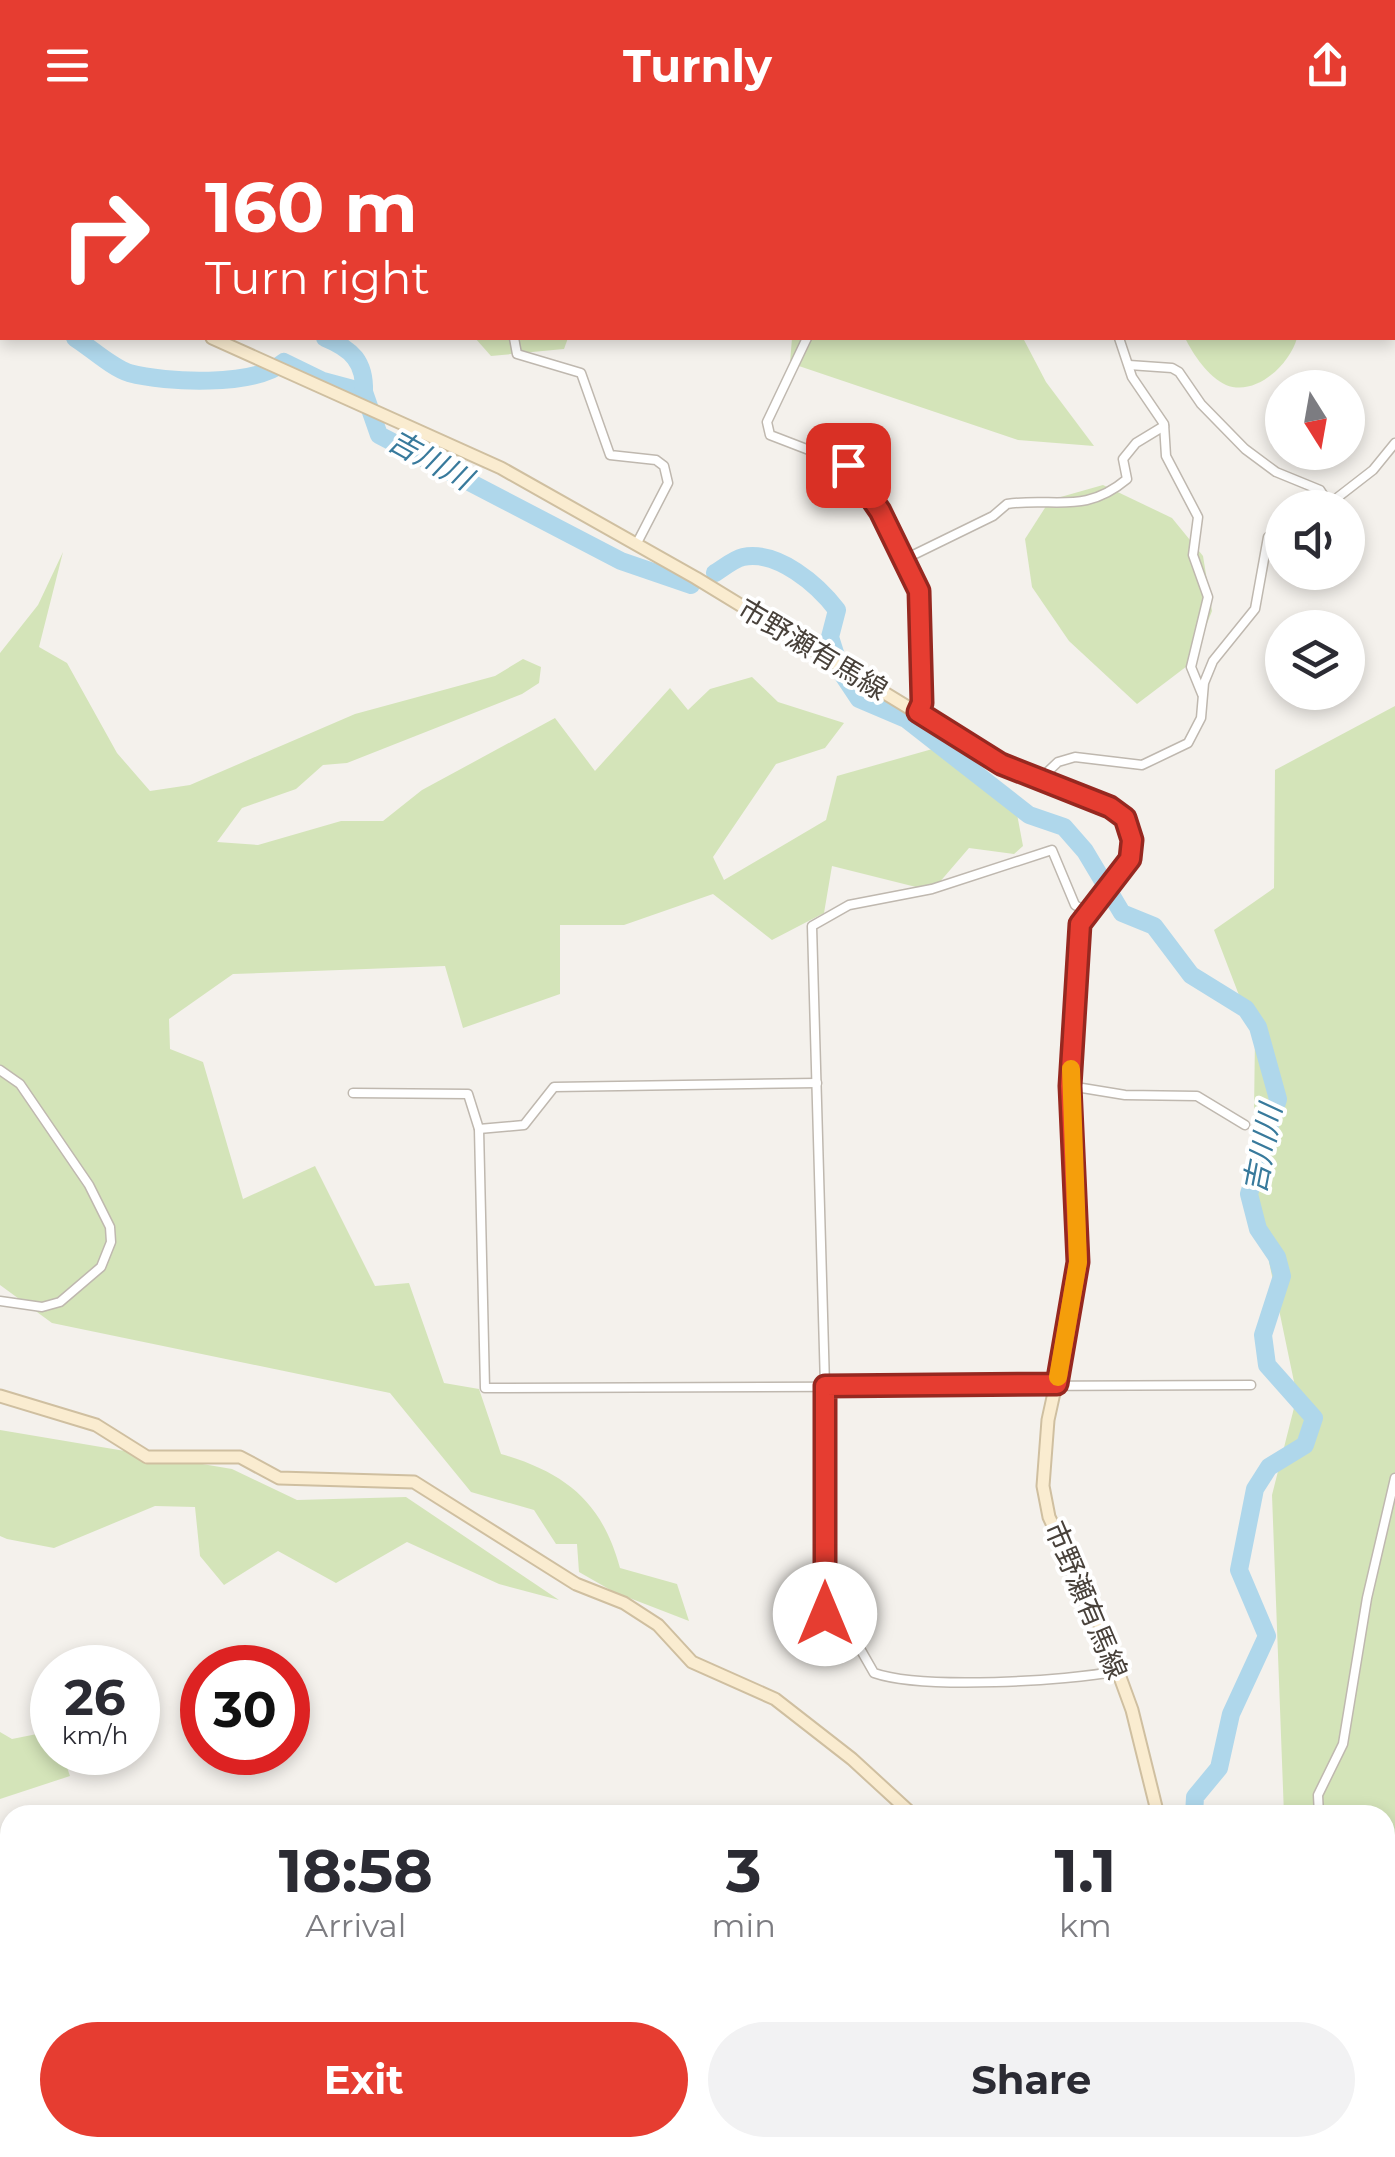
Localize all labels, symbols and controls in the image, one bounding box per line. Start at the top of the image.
icon: menu [40,38,95,93]
text: Turnly [623,38,772,93]
icon: share [1300,38,1355,93]
text: 160 m [205,164,418,250]
icon: right [40,170,170,300]
text: Turn right [205,250,430,305]
north arrow [1265,370,1365,470]
map controls [1265,370,1365,710]
water label: 吉川川 [382,422,481,499]
pin [806,423,891,508]
icon: arrive [821,438,876,493]
button: sound [1265,490,1365,590]
street label: 市野瀬有馬線 [732,591,894,707]
button: layers [1265,610,1365,710]
water label: 吉川川 [1236,1098,1290,1197]
street label: 市野瀬有馬線 [1038,1516,1134,1684]
position arrow [773,1562,877,1666]
speed limit sign: 30 [180,1645,310,1775]
text: 26 [64,1667,126,1728]
text: km/h [62,1720,128,1750]
text: 18:58 [279,1834,433,1907]
text: 3 [726,1834,761,1907]
text: 1.1 [1055,1834,1116,1907]
text: Arrival [305,1906,406,1945]
text: min [712,1906,776,1945]
text: km [1059,1906,1112,1945]
button: Exit [40,2022,688,2137]
button: Share [708,2022,1355,2137]

